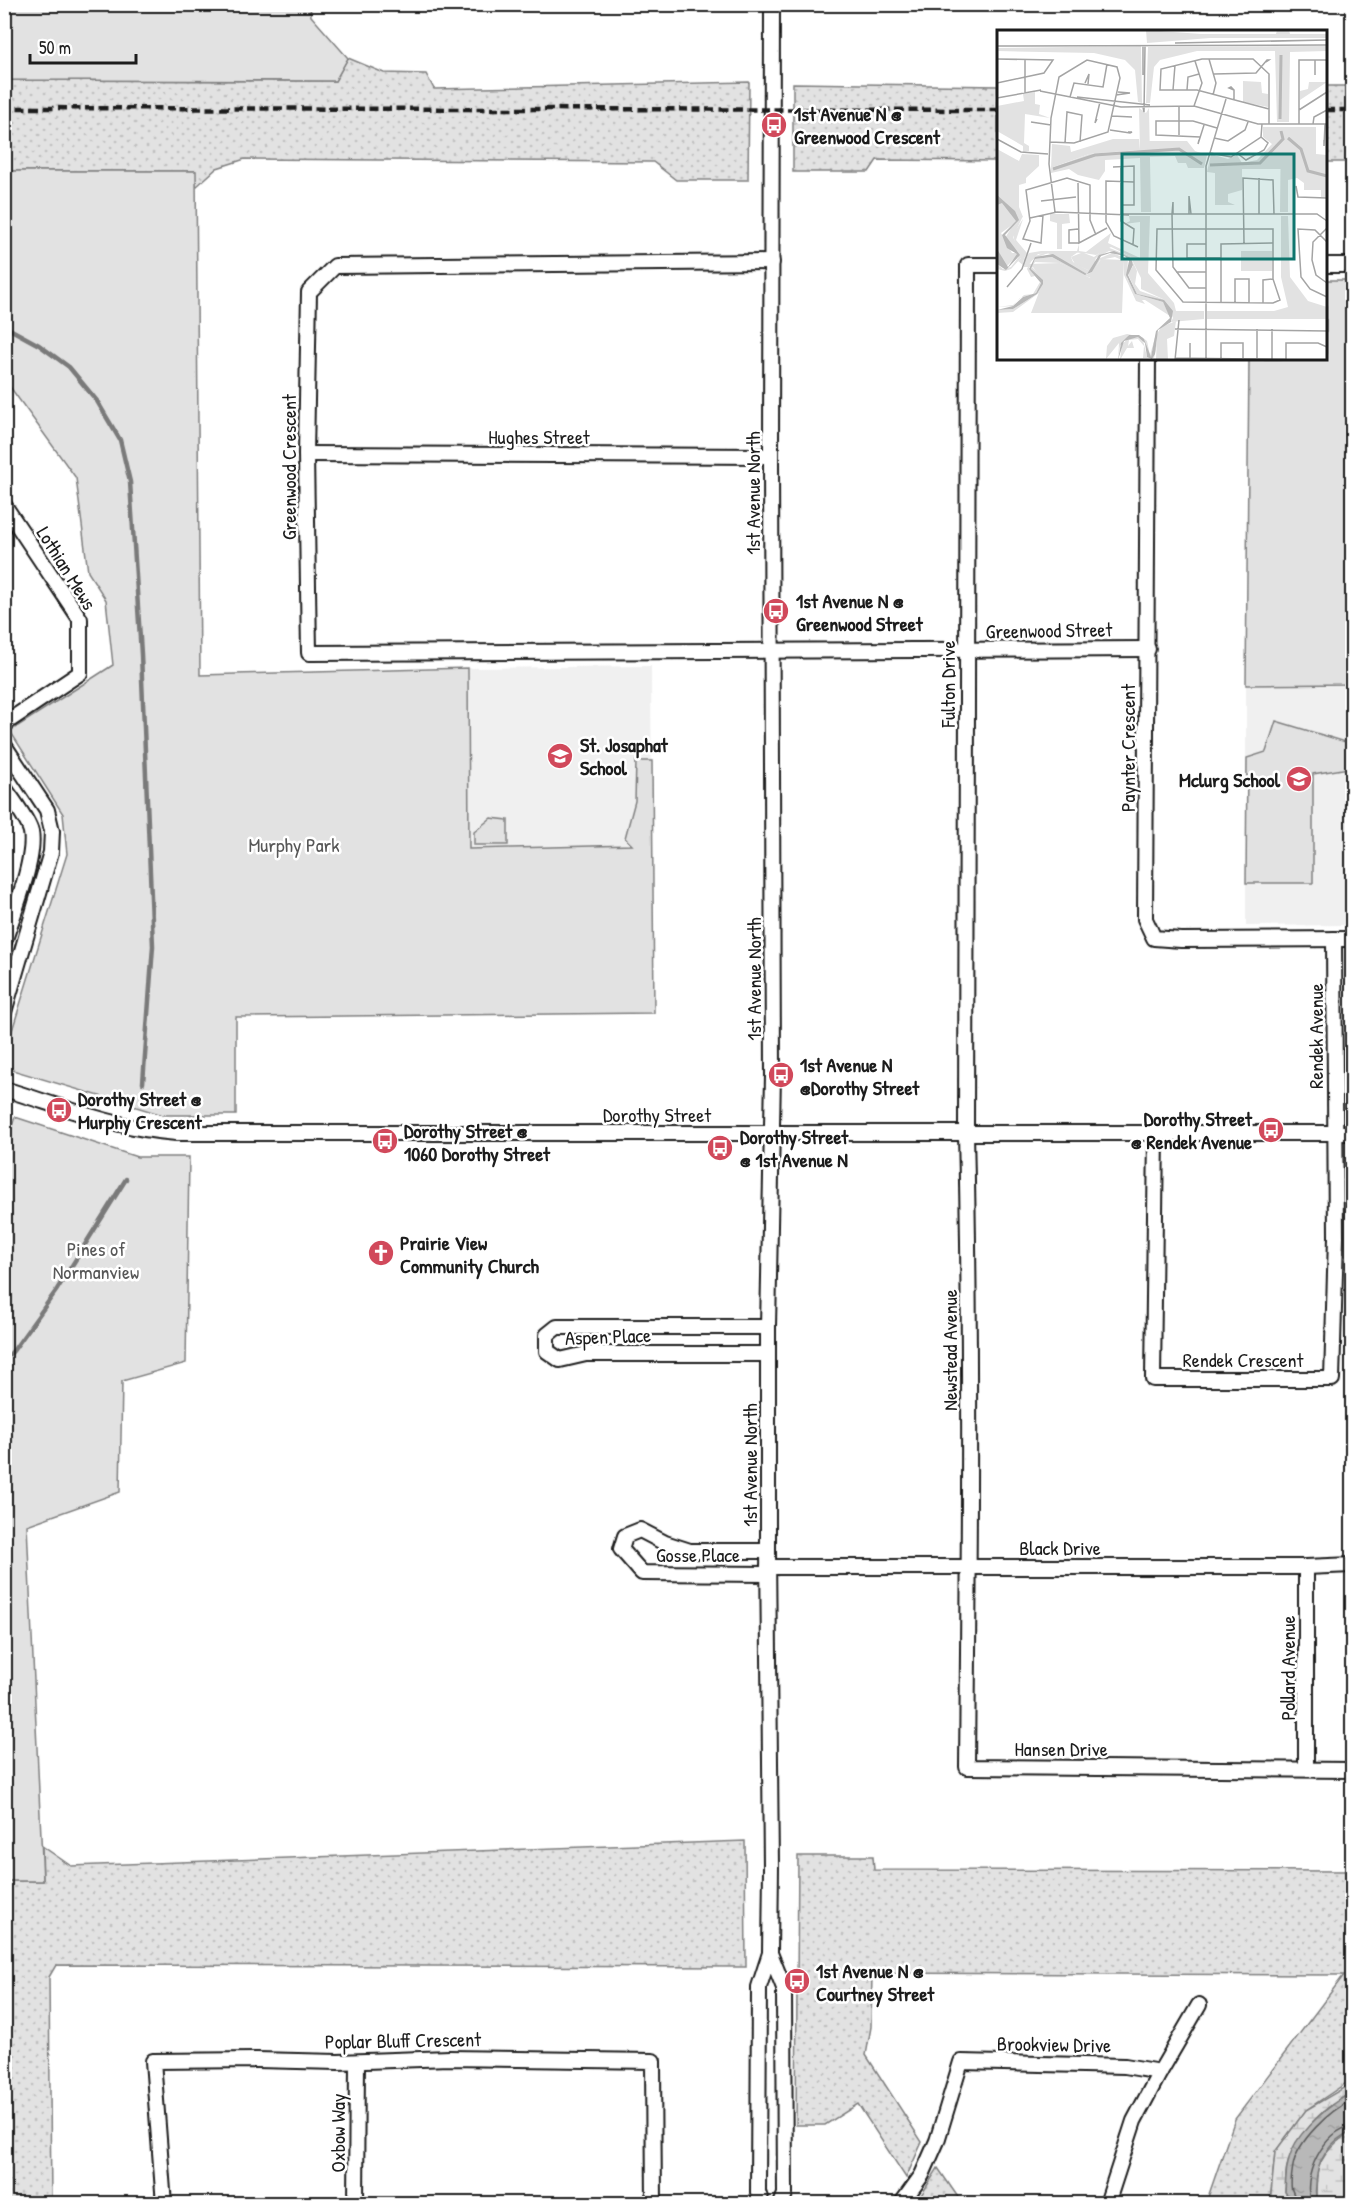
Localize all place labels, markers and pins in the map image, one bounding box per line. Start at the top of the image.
place label: 1st Avenue N @ Greenwood Crescent [794,100,941,150]
bus stop icon: 1st Avenue N @ Greenwood Crescent [759,110,789,140]
place label: 1st Avenue N @ Greenwood Street [796,587,924,637]
bus stop icon: 1st Avenue N @ Greenwood Street [761,596,791,626]
place label: St. Josaphat School [580,731,669,781]
school or university icon: St. Josaphat School [545,741,575,771]
school or university icon: Mclurg School [1284,764,1314,794]
place label: Mclurg School [1179,766,1281,794]
place label: 1st Avenue N @Dorothy Street [800,1051,920,1102]
bus stop icon: 1st Avenue N @Dorothy Street [766,1060,796,1090]
place label: Dorothy Street @ Murphy Crescent [78,1085,203,1136]
bus stop icon: Dorothy Street @ Murphy Crescent [44,1095,74,1125]
place label: Dorothy Street @ Rendek Avenue [1131,1105,1253,1155]
bus stop icon: Dorothy Street @ Rendek Avenue [1256,1115,1286,1145]
place label: Dorothy Street @ 1060 Dorothy Street [404,1117,551,1168]
place label: Dorothy Street @ 1st Avenue N [740,1123,849,1173]
bus stop icon: Dorothy Street @ 1060 Dorothy Street [370,1126,400,1156]
bus stop icon: Dorothy Street @ 1st Avenue N [705,1133,735,1163]
place label: Prairie View Community Church [400,1229,539,1280]
church icon: Prairie View Community Church [366,1238,396,1268]
place label: 1st Avenue N @ Courtney Street [816,1957,935,2008]
bus stop icon: 1st Avenue N @ Courtney Street [782,1966,812,1996]

